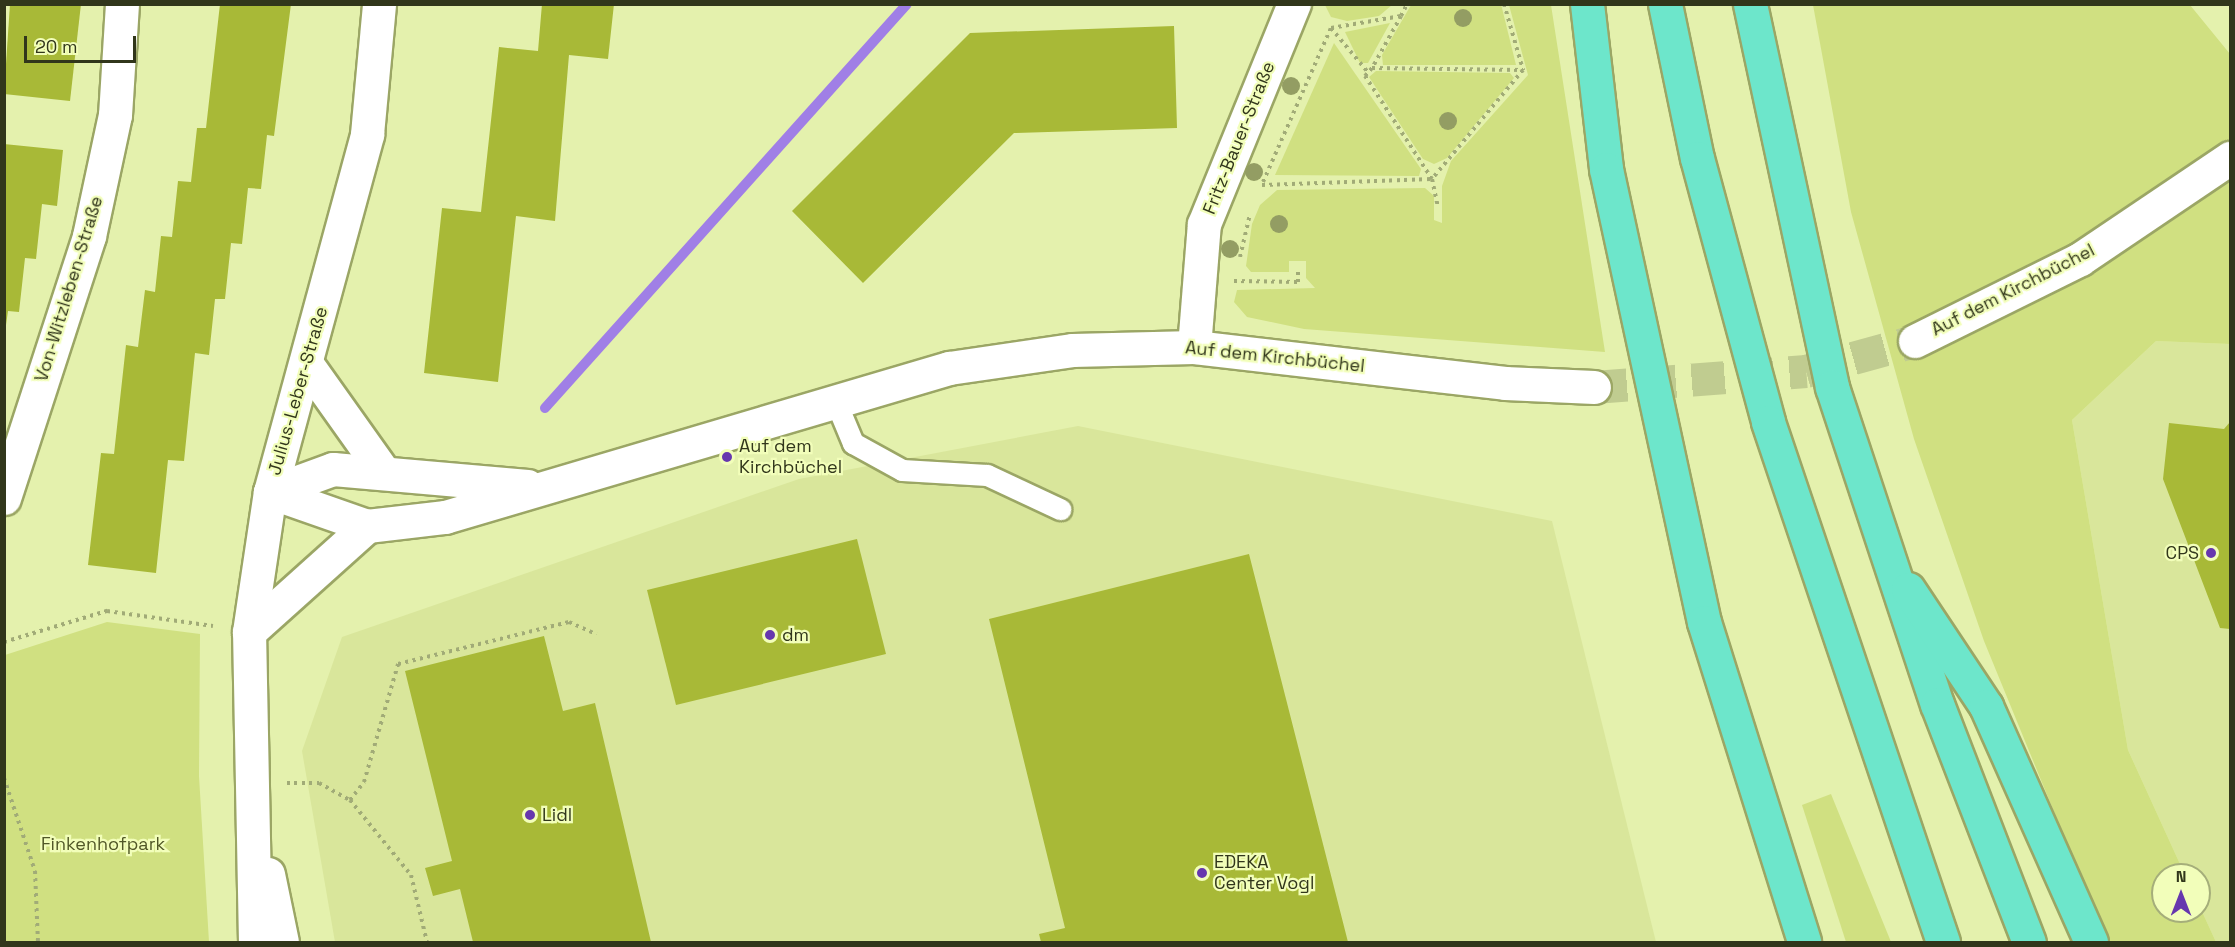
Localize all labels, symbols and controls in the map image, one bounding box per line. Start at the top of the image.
scale bar [27,24,140,62]
text: 20 m [35,35,78,58]
street label: Fritz-Bauer-Straße [1199,59,1279,217]
street label: Von-Witzleben-Straße [30,194,108,384]
street label: Auf dem Kirchbüchel [1928,239,2098,341]
street label: Julius-Leber-Straße [264,304,332,478]
street label: Auf dem Kirchbüchel [1184,337,1366,377]
place label: Auf dem Kirchbüchel [739,436,842,478]
marker: Auf dem Kirchbüchel [720,450,734,464]
place label: CPS [2166,542,2199,564]
marker: CPS [2204,546,2218,560]
place label: dm [782,624,809,646]
marker: dm [763,628,777,642]
place label: Lidl [542,804,572,826]
marker: Lidl [523,808,537,822]
park label: Finkenhofpark [41,833,165,855]
place label: EDEKA Center Vogl [1214,852,1315,894]
north arrow [2151,863,2211,923]
marker: EDEKA Center Vogl [1195,866,1209,880]
text: N [2176,866,2186,887]

